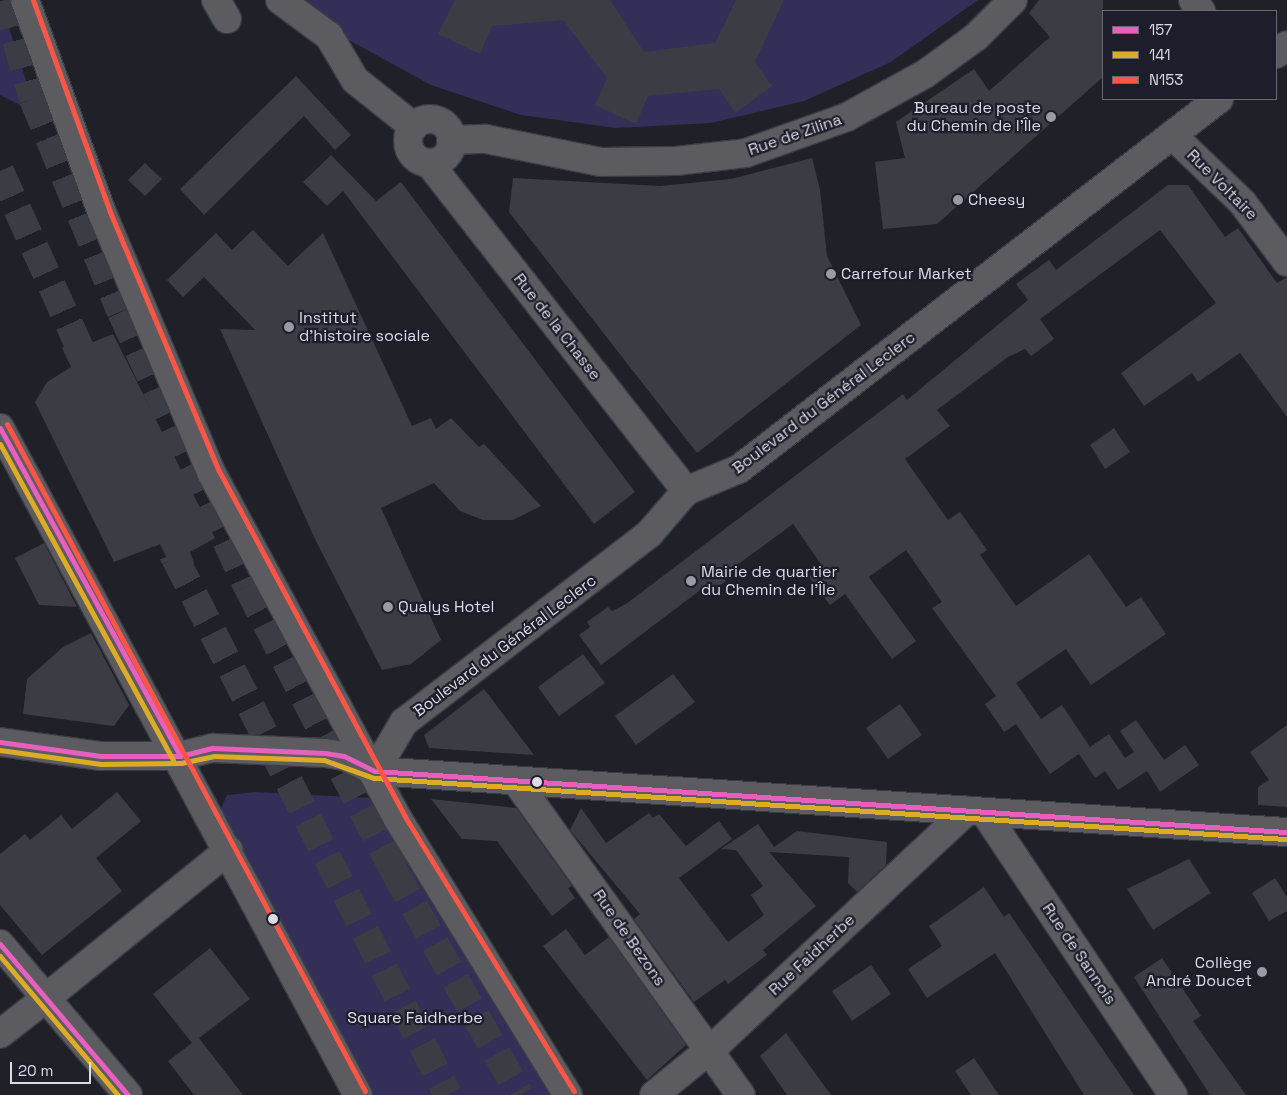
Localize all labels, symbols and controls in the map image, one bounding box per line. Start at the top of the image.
legend [1102,10,1277,100]
text: 157 [1149,20,1173,39]
text: 141 [1149,45,1171,64]
text: N153 [1149,70,1183,89]
place label: Bureau de poste du Chemin de l'Île [907,98,1041,136]
street label: Rue de Zilina [746,110,844,160]
marker: Bureau de poste du Chemin de l'Île [1045,111,1057,123]
street label: Rue Voltaire [1183,146,1261,224]
place label: Cheesy [968,190,1025,210]
marker: Cheesy [952,194,964,206]
place label: Carrefour Market [841,264,972,284]
marker: Carrefour Market [825,268,837,280]
street label: Rue de la Chasse [509,270,605,384]
place label: Institut d'histoire sociale [299,308,430,346]
marker: Institut d'histoire sociale [283,321,295,333]
street label: Boulevard du Général Leclerc [729,328,919,478]
place label: Mairie de quartier du Chemin de l'Île [701,562,837,600]
street label: Boulevard du Général Leclerc [410,571,600,721]
marker: Mairie de quartier du Chemin de l'Île [685,575,697,587]
place label: Qualys Hotel [398,597,494,617]
marker: Qualys Hotel [382,601,394,613]
unlabelled marker [532,777,542,787]
street label: Rue de Bezons [589,886,669,990]
street label: Rue de Sannois [1038,900,1120,1008]
street label: Rue Faidherbe [765,910,859,1000]
unlabelled marker [268,914,278,924]
place label: Collège André Doucet [1146,953,1252,991]
marker: Collège André Doucet [1256,966,1268,978]
park label: Square Faidherbe [347,1008,483,1028]
scale bar [12,1052,94,1084]
text: 20 m [18,1061,53,1080]

